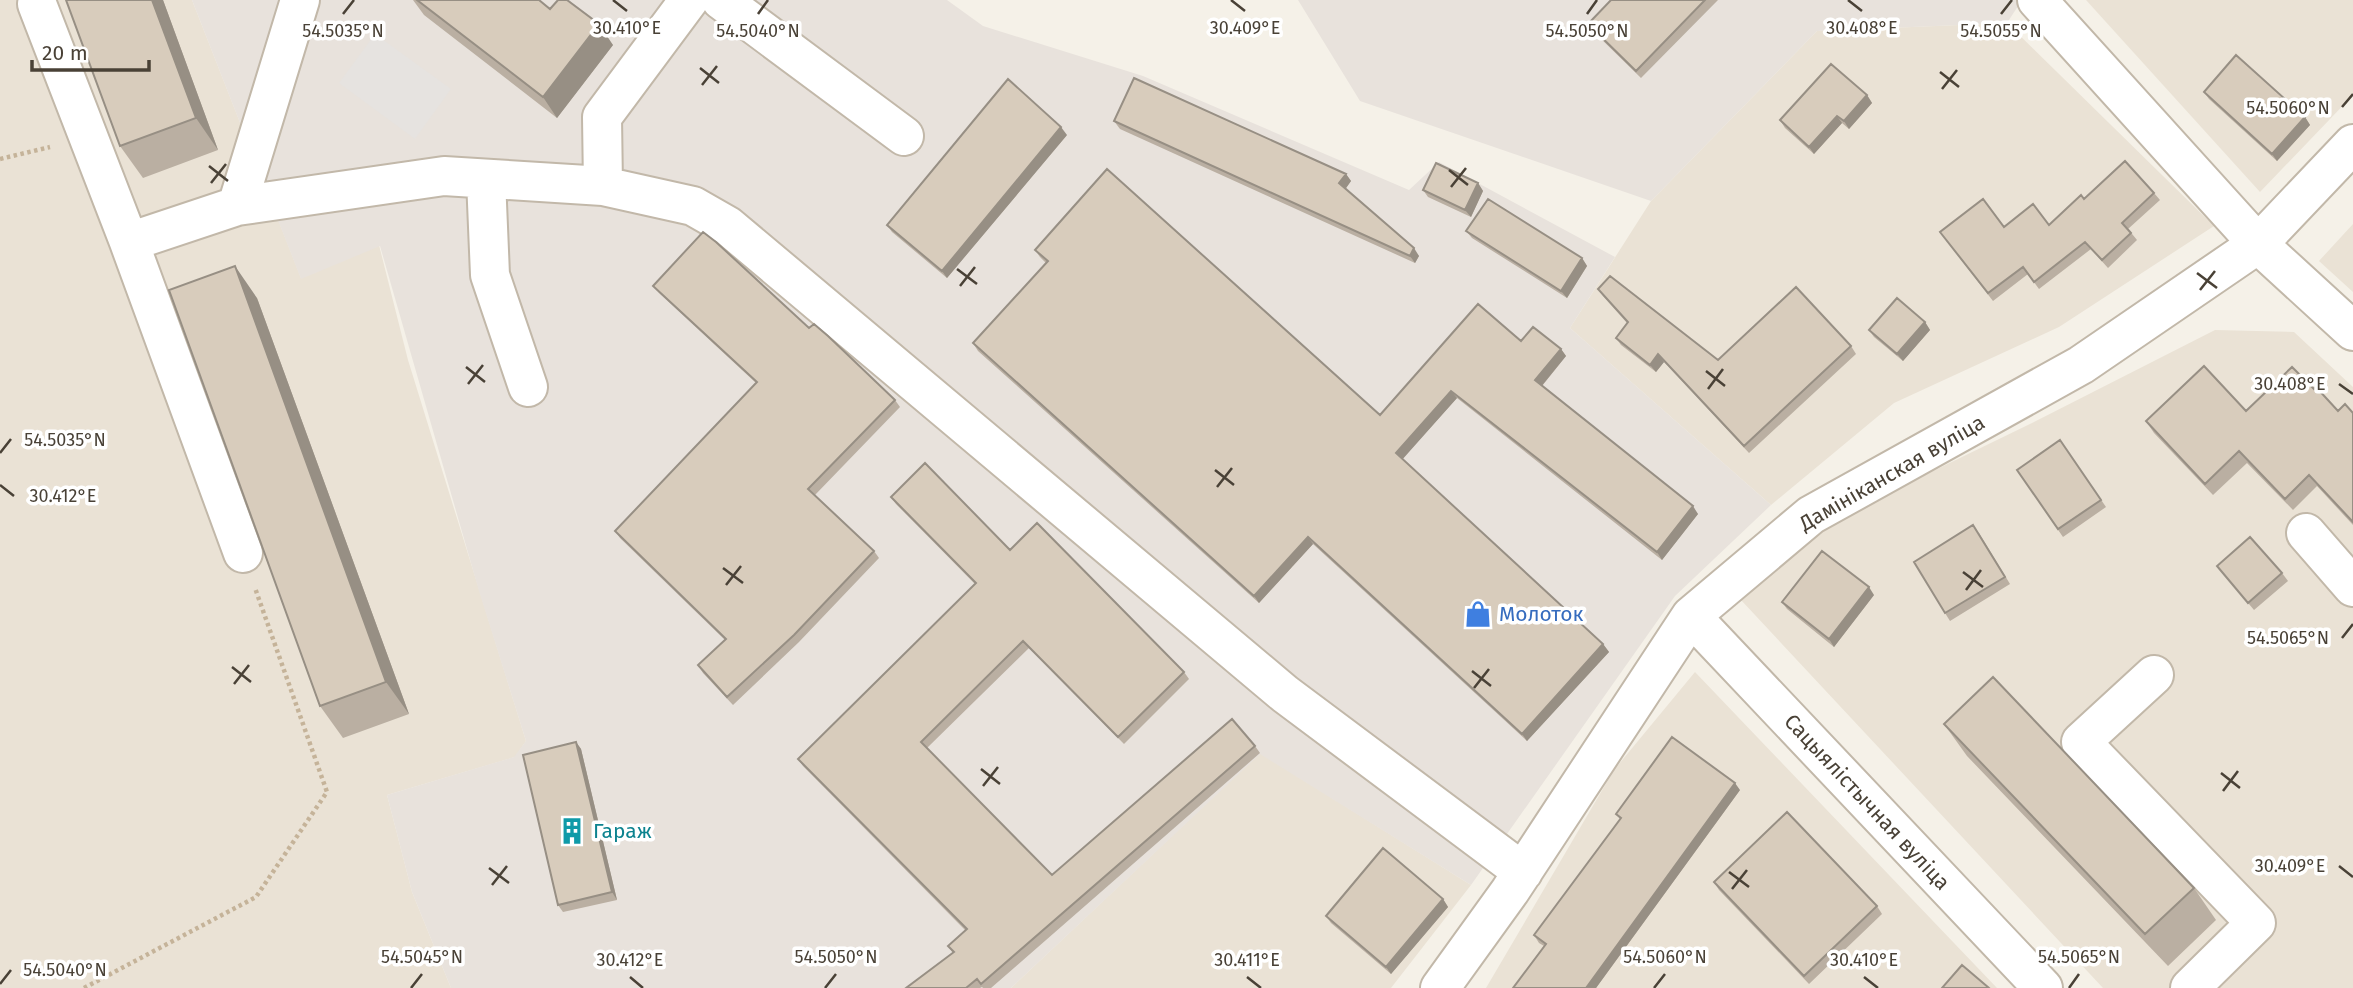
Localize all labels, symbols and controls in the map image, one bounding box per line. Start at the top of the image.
text: 30.410°E [593,17,661,39]
text: 30.409°E [1210,17,1280,39]
text: 30.408°E [1826,17,1898,39]
text: 54.5035°N [302,20,384,42]
text: 54.5040°N [716,20,800,42]
text: 54.5050°N [1546,20,1628,42]
text: 54.5055°N [1960,20,2042,42]
scale bar [32,28,149,72]
text: 20 m [42,40,88,66]
text: 54.5060°N [2246,97,2330,119]
text: 30.408°E [2254,373,2326,395]
street label: Дамініканская вуліца [1794,409,1989,537]
text: 54.5035°N [24,429,106,451]
text: 30.412°E [29,485,97,507]
shop icon: Молоток [1463,599,1493,629]
place label: Молоток [1499,601,1583,627]
text: 54.5065°N [2247,627,2329,649]
street label: Сацыялістычная вуліца [1779,709,1955,895]
building icon: Гараж [557,816,587,846]
place label: Гараж [593,818,652,844]
text: 30.409°E [2255,855,2325,877]
text: 54.5045°N [381,946,463,968]
text: 54.5050°N [795,946,877,968]
text: 54.5060°N [1623,946,1707,968]
text: 54.5065°N [2038,946,2120,968]
text: 30.412°E [596,949,664,971]
text: 30.411°E [1214,949,1280,971]
text: 30.410°E [1830,949,1898,971]
text: 54.5040°N [23,959,107,981]

